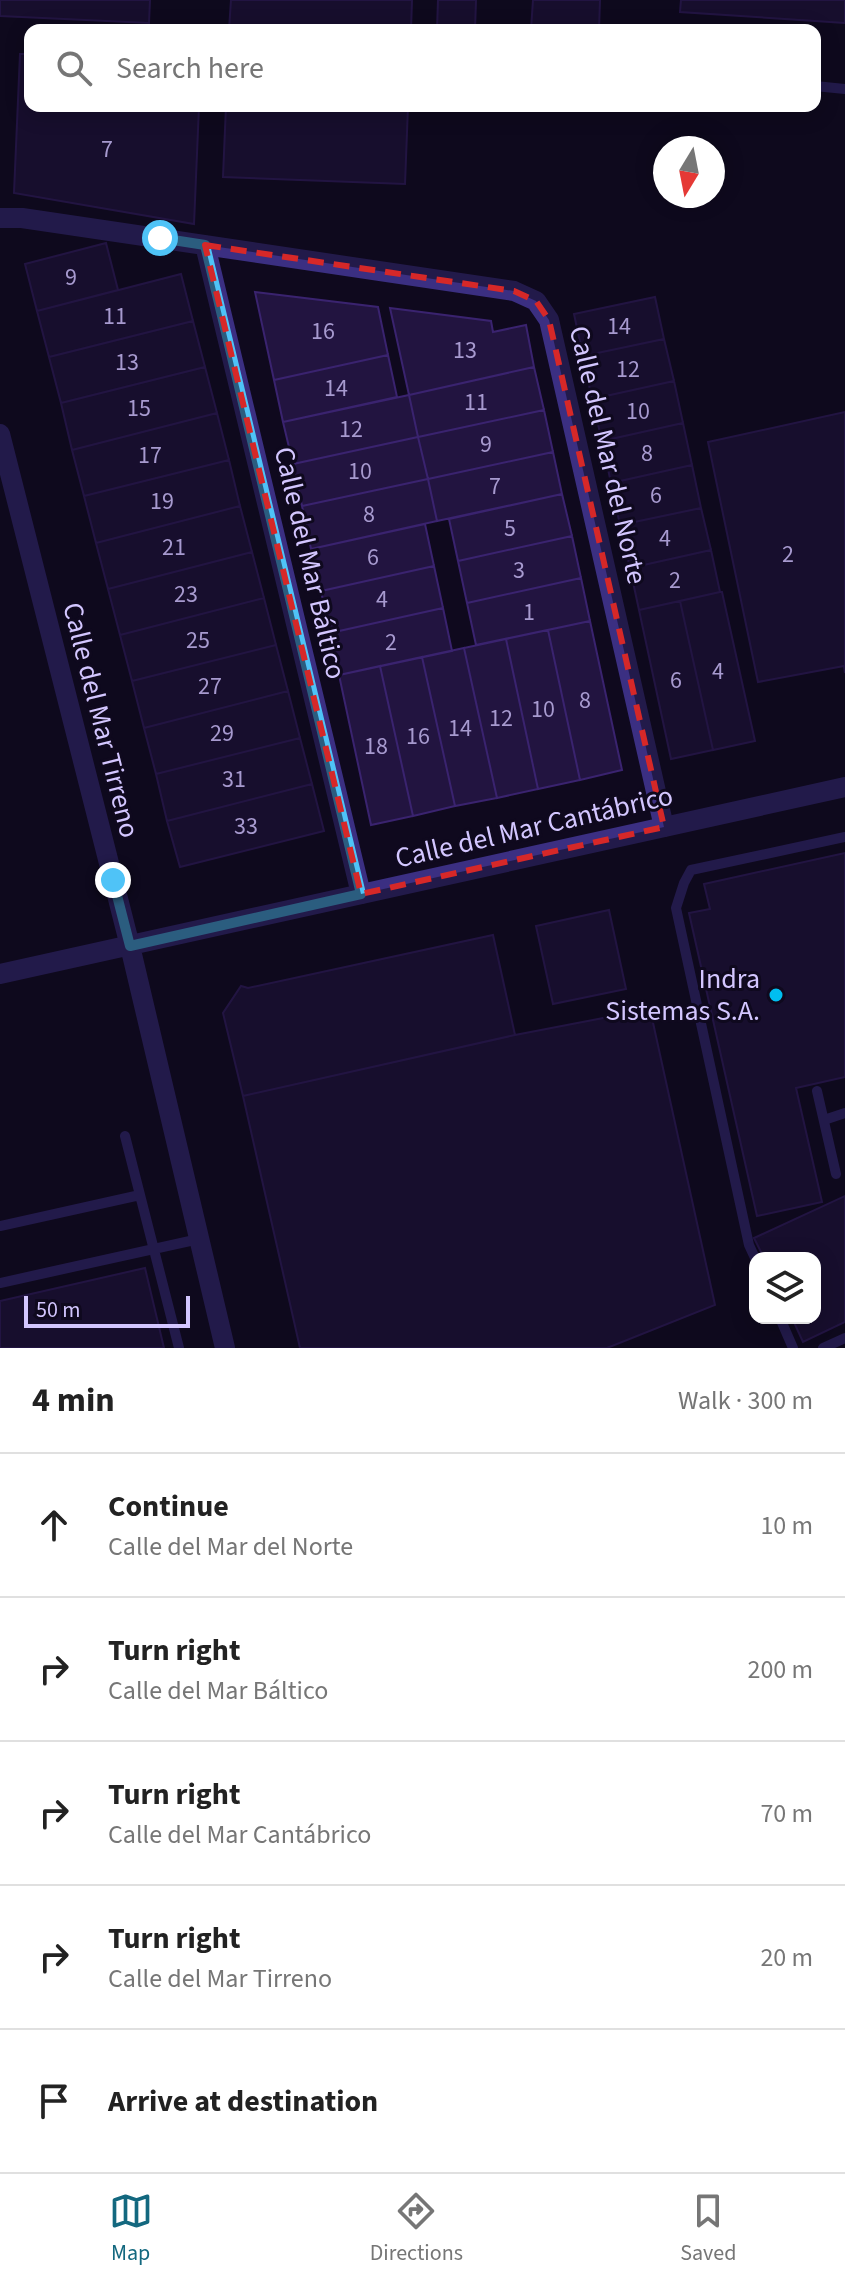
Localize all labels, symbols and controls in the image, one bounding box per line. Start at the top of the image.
search box [24,24,821,112]
icon: search [52,46,96,90]
text: Search here [116,47,264,90]
house number: 7 [101,132,113,167]
north arrow [653,136,725,208]
route start [142,220,178,256]
house number: 9 [65,260,77,295]
house number: 11 [103,299,127,334]
house number: 14 [607,309,631,344]
house number: 16 [311,314,335,349]
street label: Calle del Mar del Norte [559,322,657,588]
house number: 13 [453,333,477,368]
house number: 13 [115,345,139,380]
house number: 12 [616,352,640,387]
house number: 14 [324,371,348,406]
house number: 11 [464,385,488,420]
house number: 15 [127,391,151,426]
house number: 10 [626,394,650,429]
house number: 12 [339,412,363,447]
house number: 9 [480,427,492,462]
house number: 8 [641,436,653,471]
house number: 17 [138,438,162,473]
street label: Calle del Mar Báltico [264,443,356,683]
house number: 10 [348,454,372,489]
house number: 7 [489,469,501,504]
house number: 6 [650,478,662,513]
house number: 19 [150,484,174,519]
house number: 8 [363,497,375,532]
house number: 5 [504,511,516,546]
house number: 4 [659,521,671,556]
house number: 21 [162,530,186,565]
house number: 2 [782,537,794,572]
house number: 6 [367,540,379,575]
house number: 3 [513,553,525,588]
house number: 2 [669,563,681,598]
house number: 23 [174,577,198,612]
house number: 4 [376,582,388,617]
house number: 1 [523,595,535,630]
street label: Calle del Mar Tirreno [52,598,150,842]
house number: 25 [186,623,210,658]
house number: 2 [385,625,397,660]
house number: 4 [712,654,724,689]
house number: 6 [670,663,682,698]
house number: 27 [198,669,222,704]
house number: 8 [579,683,591,718]
house number: 10 [531,692,555,727]
house number: 12 [489,701,513,736]
house number: 14 [448,711,472,746]
house number: 29 [210,716,234,751]
house number: 16 [406,719,430,754]
house number: 18 [364,729,388,764]
house number: 31 [222,762,246,797]
street label: Calle del Mar Cantábrico [391,776,677,878]
house number: 33 [234,809,258,844]
route end [95,862,131,898]
place label: Indra Sistemas S.A. [605,959,760,1031]
marker: Indra Sistemas S.A. [767,986,785,1004]
map controls [749,1252,821,1324]
button: layers [749,1252,821,1324]
scale bar [24,1292,190,1328]
text: 50 m [36,1294,81,1326]
text: 4 min [32,1376,115,1425]
text: Walk · 300 m [678,1382,813,1419]
text: Continue [108,1485,229,1528]
icon: ahead [32,1503,76,1547]
text: 10 m [760,1507,813,1544]
text: Calle del Mar del Norte [108,1528,353,1565]
text: Turn right [108,1629,240,1672]
icon: right [32,1647,76,1691]
text: 200 m [747,1651,813,1688]
text: Calle del Mar Báltico [108,1672,328,1709]
text: Turn right [108,1773,240,1816]
icon: right [32,1791,76,1835]
text: 70 m [760,1795,813,1832]
text: Calle del Mar Cantábrico [108,1816,371,1853]
text: Turn right [108,1917,240,1960]
icon: right [32,1935,76,1979]
text: 20 m [760,1939,813,1976]
text: Calle del Mar Tirreno [108,1960,332,1997]
icon: arrive [32,2079,76,2123]
text: Arrive at destination [108,2080,378,2123]
tab: Map [109,2189,153,2269]
tab: Directions [370,2189,463,2269]
tab: Saved [680,2189,736,2269]

